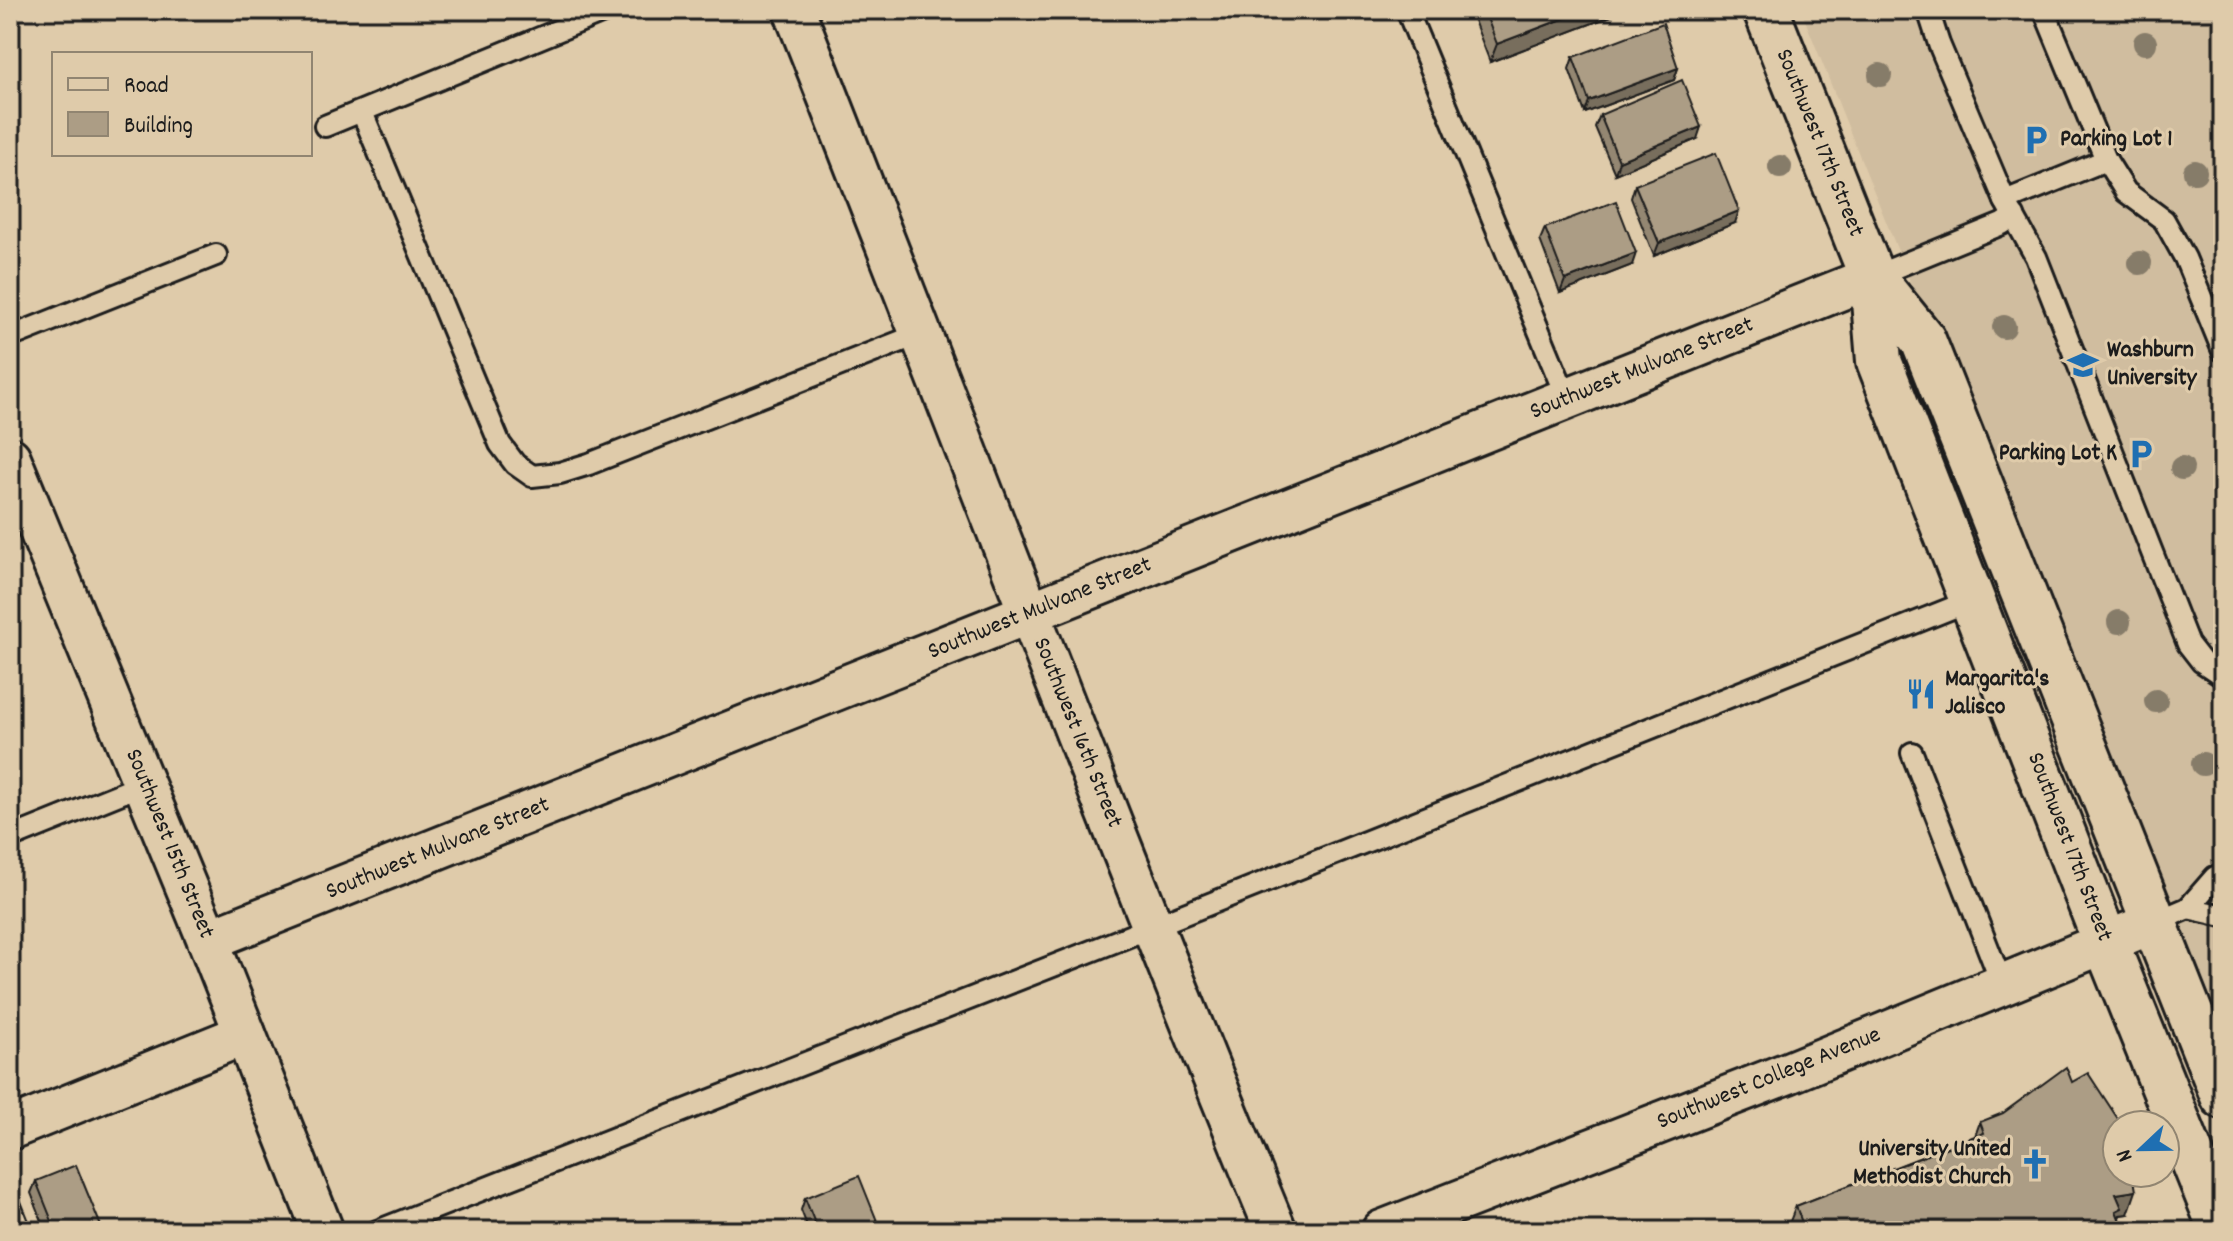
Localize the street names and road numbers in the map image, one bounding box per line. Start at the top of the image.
street label: Southwest 17th Street [1766,44,1872,242]
street label: Southwest Mulvane Street [1525,308,1759,429]
street label: Southwest Mulvane Street [923,548,1157,669]
street label: Southwest 16th Street [1023,633,1131,833]
street label: Southwest 15th Street [115,744,223,944]
street label: Southwest 17th Street [2017,748,2121,947]
street label: Southwest Mulvane Street [321,788,555,909]
street label: Southwest College Avenue [1652,1019,1886,1139]

